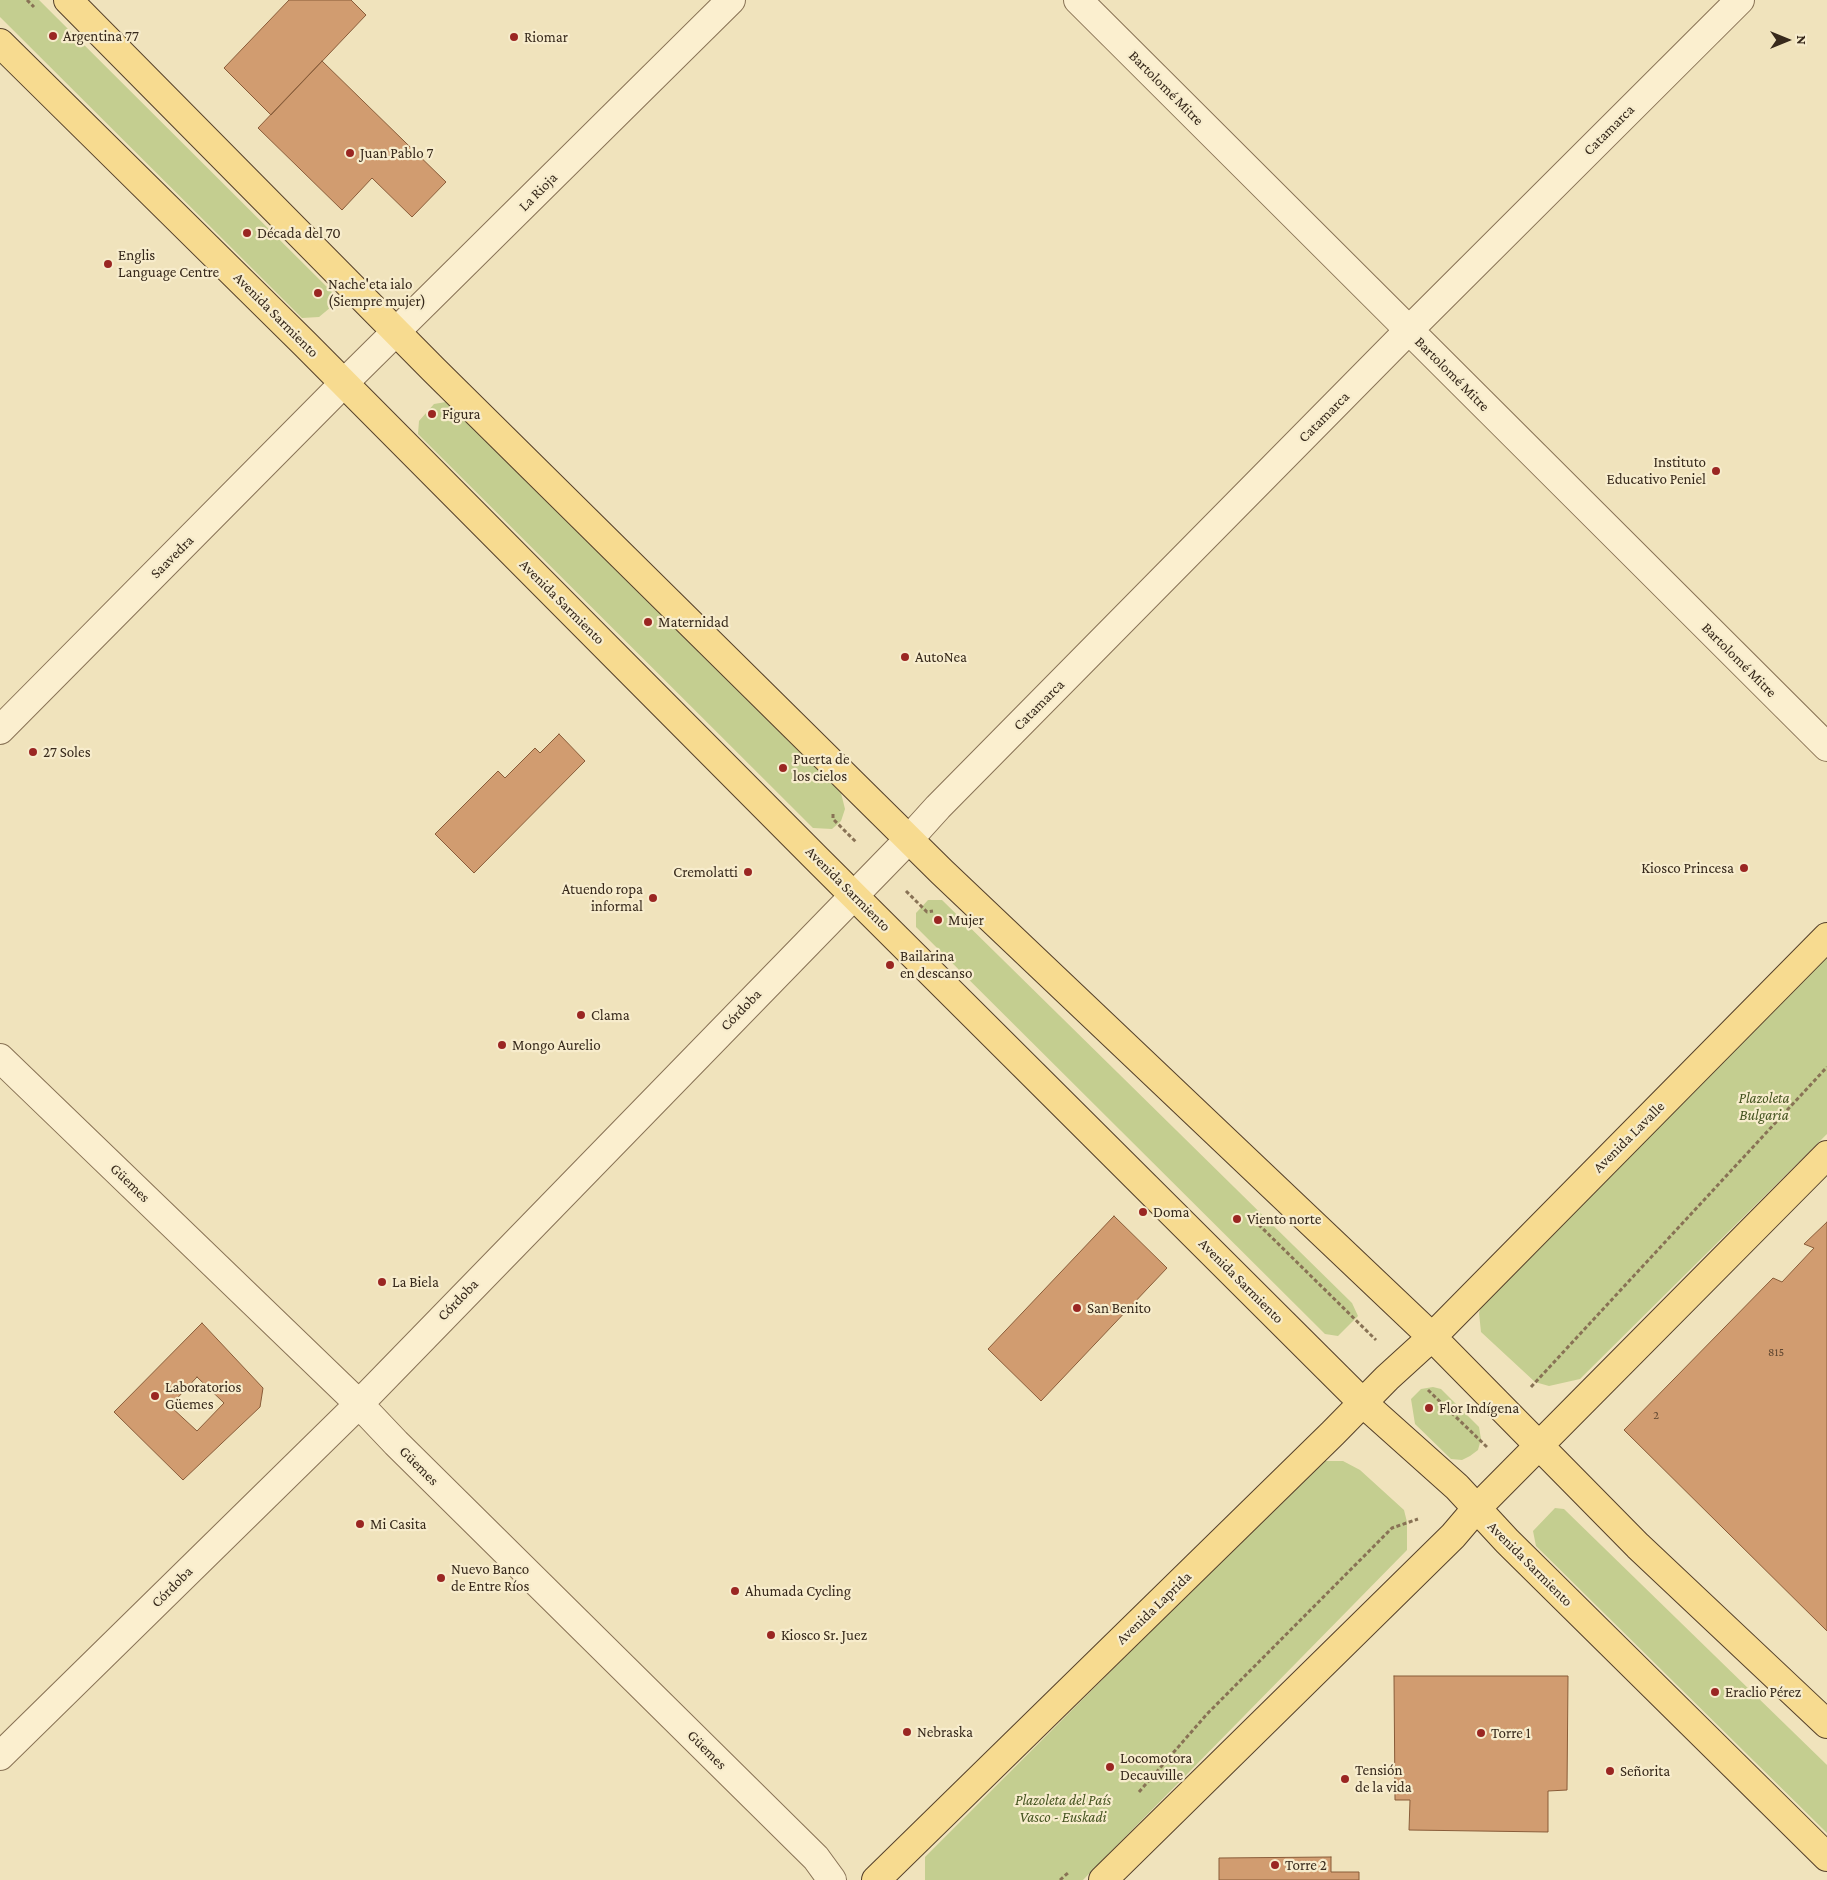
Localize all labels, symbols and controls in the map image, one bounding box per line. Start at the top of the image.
north arrow [1762,15,1812,65]
place label: Argentina 77 [63,27,139,45]
place label: Riomar [524,28,568,46]
marker: Argentina 77 [47,30,59,42]
marker: Riomar [508,31,520,43]
text: N [1794,35,1810,45]
street label: Bartolomé Mitre [1125,47,1207,129]
street label: Catamarca [1580,101,1638,159]
place label: Juan Pablo 7 [360,144,433,162]
marker: Juan Pablo 7 [344,147,356,159]
street label: La Rioja [515,169,561,215]
place label: Década del 70 [257,224,341,242]
marker: Década del 70 [241,227,253,239]
place label: Englis Language Centre [118,246,219,281]
marker: Englis Language Centre [102,258,114,270]
street label: Avenida Sarmiento [230,269,322,361]
place label: Nache'eta ialo (Siempre mujer) [328,275,426,310]
marker: Nache'eta ialo (Siempre mujer) [312,287,324,299]
street label: Bartolomé Mitre [1411,333,1493,415]
street label: Catamarca [1295,388,1353,446]
place label: Figura [442,405,480,423]
marker: Figura [426,408,438,420]
place label: Instituto Educativo Peniel [1607,453,1706,488]
marker: Instituto Educativo Peniel [1710,465,1722,477]
street label: Saavedra [147,532,197,582]
street label: Avenida Sarmiento [516,556,608,648]
place label: Maternidad [658,613,729,631]
marker: Maternidad [642,616,654,628]
street label: Bartolomé Mitre [1698,619,1780,701]
place label: AutoNea [915,648,967,666]
marker: AutoNea [899,651,911,663]
street label: Catamarca [1010,676,1068,734]
place label: 27 Soles [43,743,91,761]
marker: 27 Soles [27,746,39,758]
place label: Puerta de los cielos [793,750,850,785]
marker: Puerta de los cielos [777,762,789,774]
street label: Avenida Sarmiento [802,843,894,935]
place label: Kiosco Princesa [1641,859,1734,877]
marker: Kiosco Princesa [1738,862,1750,874]
place label: Cremolatti [673,863,738,881]
marker: Cremolatti [742,866,754,878]
place label: Atuendo ropa informal [562,880,643,915]
marker: Atuendo ropa informal [647,892,659,904]
place label: Mujer [948,911,984,929]
marker: Mujer [932,914,944,926]
place label: Bailarina en descanso [900,947,972,982]
marker: Bailarina en descanso [884,959,896,971]
street label: Córdoba [717,985,765,1035]
place label: Clama [591,1006,630,1024]
marker: Clama [575,1009,587,1021]
place label: Mongo Aurelio [512,1036,601,1054]
marker: Mongo Aurelio [496,1039,508,1051]
park label: Plazoleta Bulgaria [1738,1089,1790,1124]
street label: Avenida Lavalle [1589,1097,1669,1177]
street label: Güemes [106,1160,154,1206]
place label: Doma [1153,1203,1189,1221]
marker: Doma [1137,1206,1149,1218]
place label: Viento norte [1247,1210,1321,1228]
marker: Viento norte [1231,1213,1243,1225]
street label: Avenida Sarmiento [1195,1235,1287,1327]
place label: La Biela [392,1273,439,1291]
street label: Córdoba [434,1275,482,1325]
marker: La Biela [376,1276,388,1288]
place label: San Benito [1087,1299,1151,1317]
marker: San Benito [1071,1302,1083,1314]
house number: 815 [1768,1345,1784,1359]
place label: Laboratorios Güemes [165,1378,241,1413]
marker: Laboratorios Güemes [149,1390,161,1402]
place label: Flor Indígena [1439,1399,1519,1417]
marker: Flor Indígena [1423,1402,1435,1414]
house number: 2 [1653,1408,1659,1422]
street label: Güemes [395,1442,443,1490]
place label: Mi Casita [370,1515,427,1533]
marker: Mi Casita [354,1518,366,1530]
street label: Avenida Sarmiento [1484,1518,1576,1610]
place label: Nuevo Banco de Entre Ríos [451,1560,529,1595]
street label: Córdoba [148,1563,196,1611]
street label: Avenida Laprida [1113,1568,1195,1648]
marker: Nuevo Banco de Entre Ríos [435,1572,447,1584]
place label: Ahumada Cycling [745,1582,851,1600]
marker: Ahumada Cycling [729,1585,741,1597]
place label: Kiosco Sr. Juez [781,1626,867,1644]
marker: Kiosco Sr. Juez [765,1629,777,1641]
place label: Eraclio Pérez [1725,1683,1801,1701]
marker: Eraclio Pérez [1709,1686,1721,1698]
place label: Nebraska [917,1723,973,1741]
place label: Torre 1 [1491,1724,1531,1742]
street label: Güemes [683,1726,731,1774]
marker: Nebraska [901,1726,913,1738]
marker: Torre 1 [1475,1727,1487,1739]
place label: Locomotora Decauville [1120,1749,1192,1784]
marker: Locomotora Decauville [1104,1761,1116,1773]
place label: Tensión de la vida [1355,1761,1412,1796]
place label: Señorita [1620,1762,1670,1780]
marker: Señorita [1604,1765,1616,1777]
marker: Tensión de la vida [1339,1773,1351,1785]
park label: Plazoleta del País Vasco - Euskadi [1015,1791,1111,1826]
place label: Torre 2 [1285,1856,1327,1874]
marker: Torre 2 [1269,1859,1281,1871]

